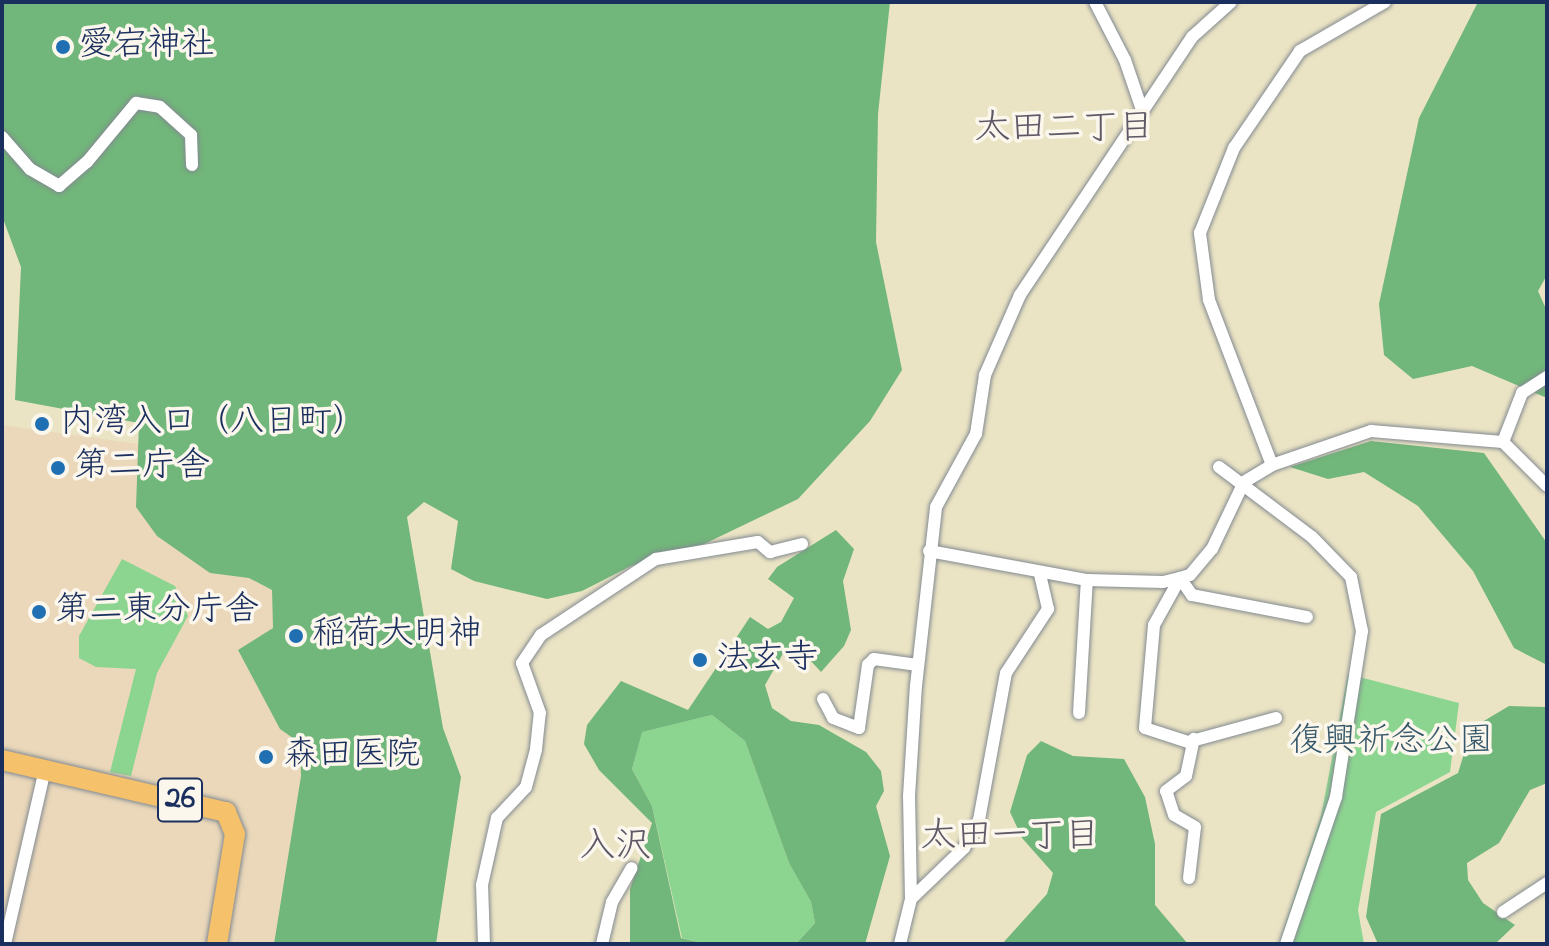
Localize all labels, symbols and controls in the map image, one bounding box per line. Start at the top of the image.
place label: 愛宕神社 [79,27,215,67]
marker: 愛宕神社 [54,38,72,56]
district label: 太田二丁目 [974,108,1154,152]
place label: 内湾入口（八日町） [60,404,366,444]
marker: 内湾入口（八日町） [31,413,53,435]
place label: 第二庁舎 [74,448,210,488]
marker: 第二庁舎 [49,459,67,477]
place label: 第二東分庁舎 [55,592,259,632]
marker: 第二東分庁舎 [30,603,48,621]
place label: 稲荷大明神 [312,616,482,656]
marker: 稲荷大明神 [287,627,305,645]
place label: 法玄寺 [716,640,818,680]
marker: 法玄寺 [691,651,709,669]
park label: 復興祈念公園 [1289,723,1493,763]
place label: 森田医院 [284,737,420,777]
marker: 森田医院 [255,746,277,768]
road number: 26 [156,772,204,828]
district label: 太田一丁目 [920,816,1100,860]
district label: 入沢 [579,826,651,870]

